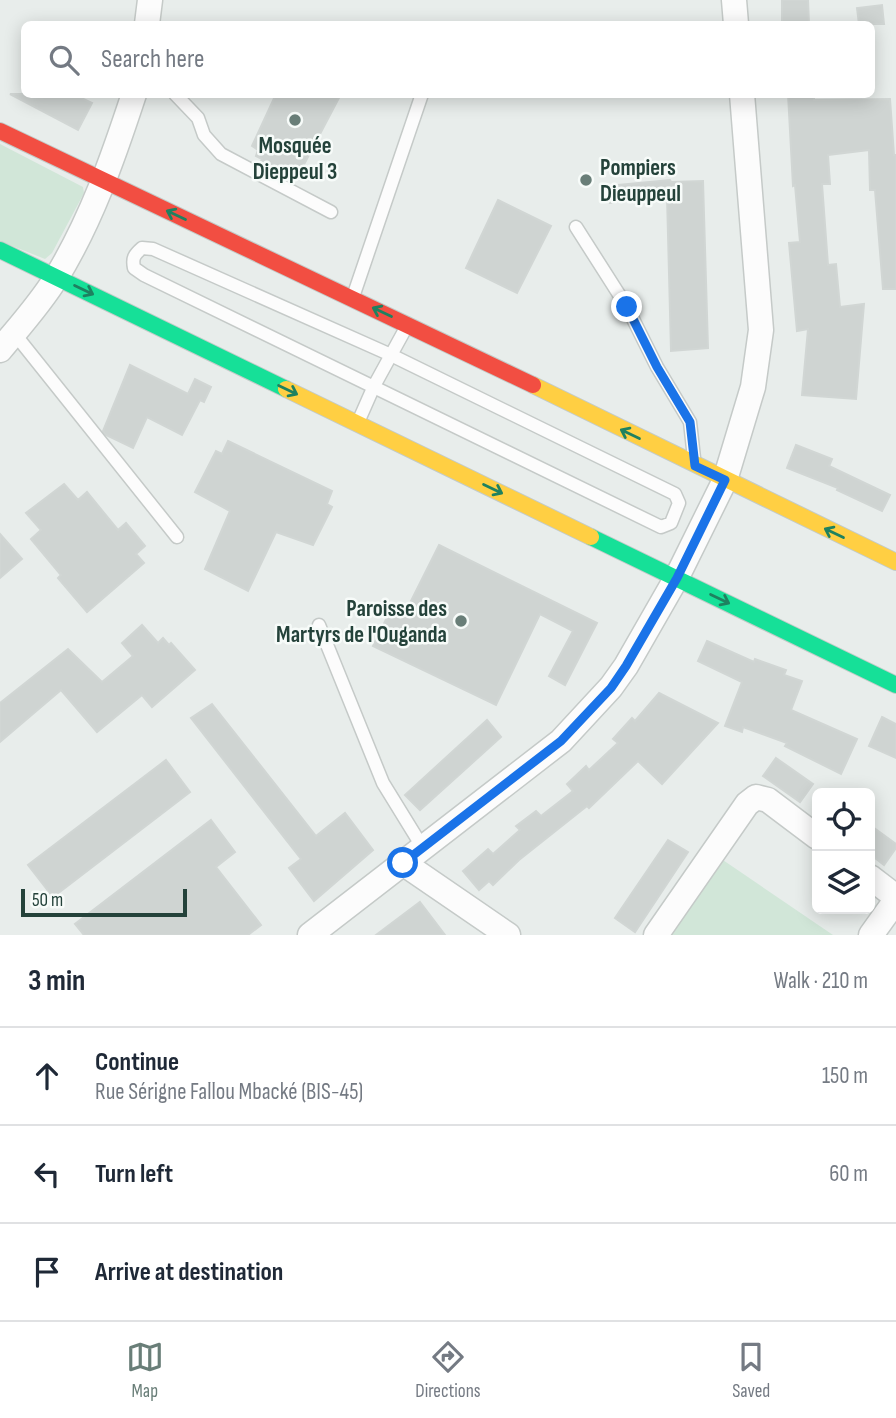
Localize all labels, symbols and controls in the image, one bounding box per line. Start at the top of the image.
search box [21,21,875,98]
icon: search [45,41,83,79]
text: Search here [101,44,204,75]
marker: Mosquée Dieppeul 3 [287,112,303,128]
place label: Mosquée Dieppeul 3 [253,132,337,186]
place label: Pompiers Dieuppeul [600,154,681,208]
marker: Pompiers Dieuppeul [578,172,594,188]
one-way arrow [166,208,187,221]
one-way arrow [73,284,94,298]
route end [611,291,642,322]
one-way arrow [372,304,393,318]
one-way arrow [277,383,298,397]
one-way arrow [620,426,641,440]
one-way arrow [482,482,503,496]
one-way arrow [824,526,845,539]
one-way arrow [709,592,730,606]
place label: Paroisse des Martyrs de l'Ouganda [276,595,447,649]
marker: Paroisse des Martyrs de l'Ouganda [453,613,469,629]
map controls [812,788,875,914]
button: locate [812,788,875,851]
route start [387,847,418,878]
button: layers [812,851,875,914]
scale bar [21,886,187,918]
text: 50 m [32,889,63,912]
text: 3 min [28,963,85,999]
text: Walk · 210 m [774,967,868,995]
text: Continue [95,1047,179,1078]
icon: ahead [28,1057,66,1095]
text: 150 m [822,1062,868,1090]
text: Rue Sérigne Fallou Mbacké (BIS-45) [95,1078,363,1106]
icon: left [28,1155,66,1193]
text: Turn left [95,1159,173,1190]
text: 60 m [829,1160,868,1188]
icon: arrive [28,1253,66,1291]
text: Arrive at destination [95,1257,283,1288]
tab: Map [126,1338,164,1403]
tab: Directions [415,1338,481,1403]
tab: Saved [732,1338,770,1403]

